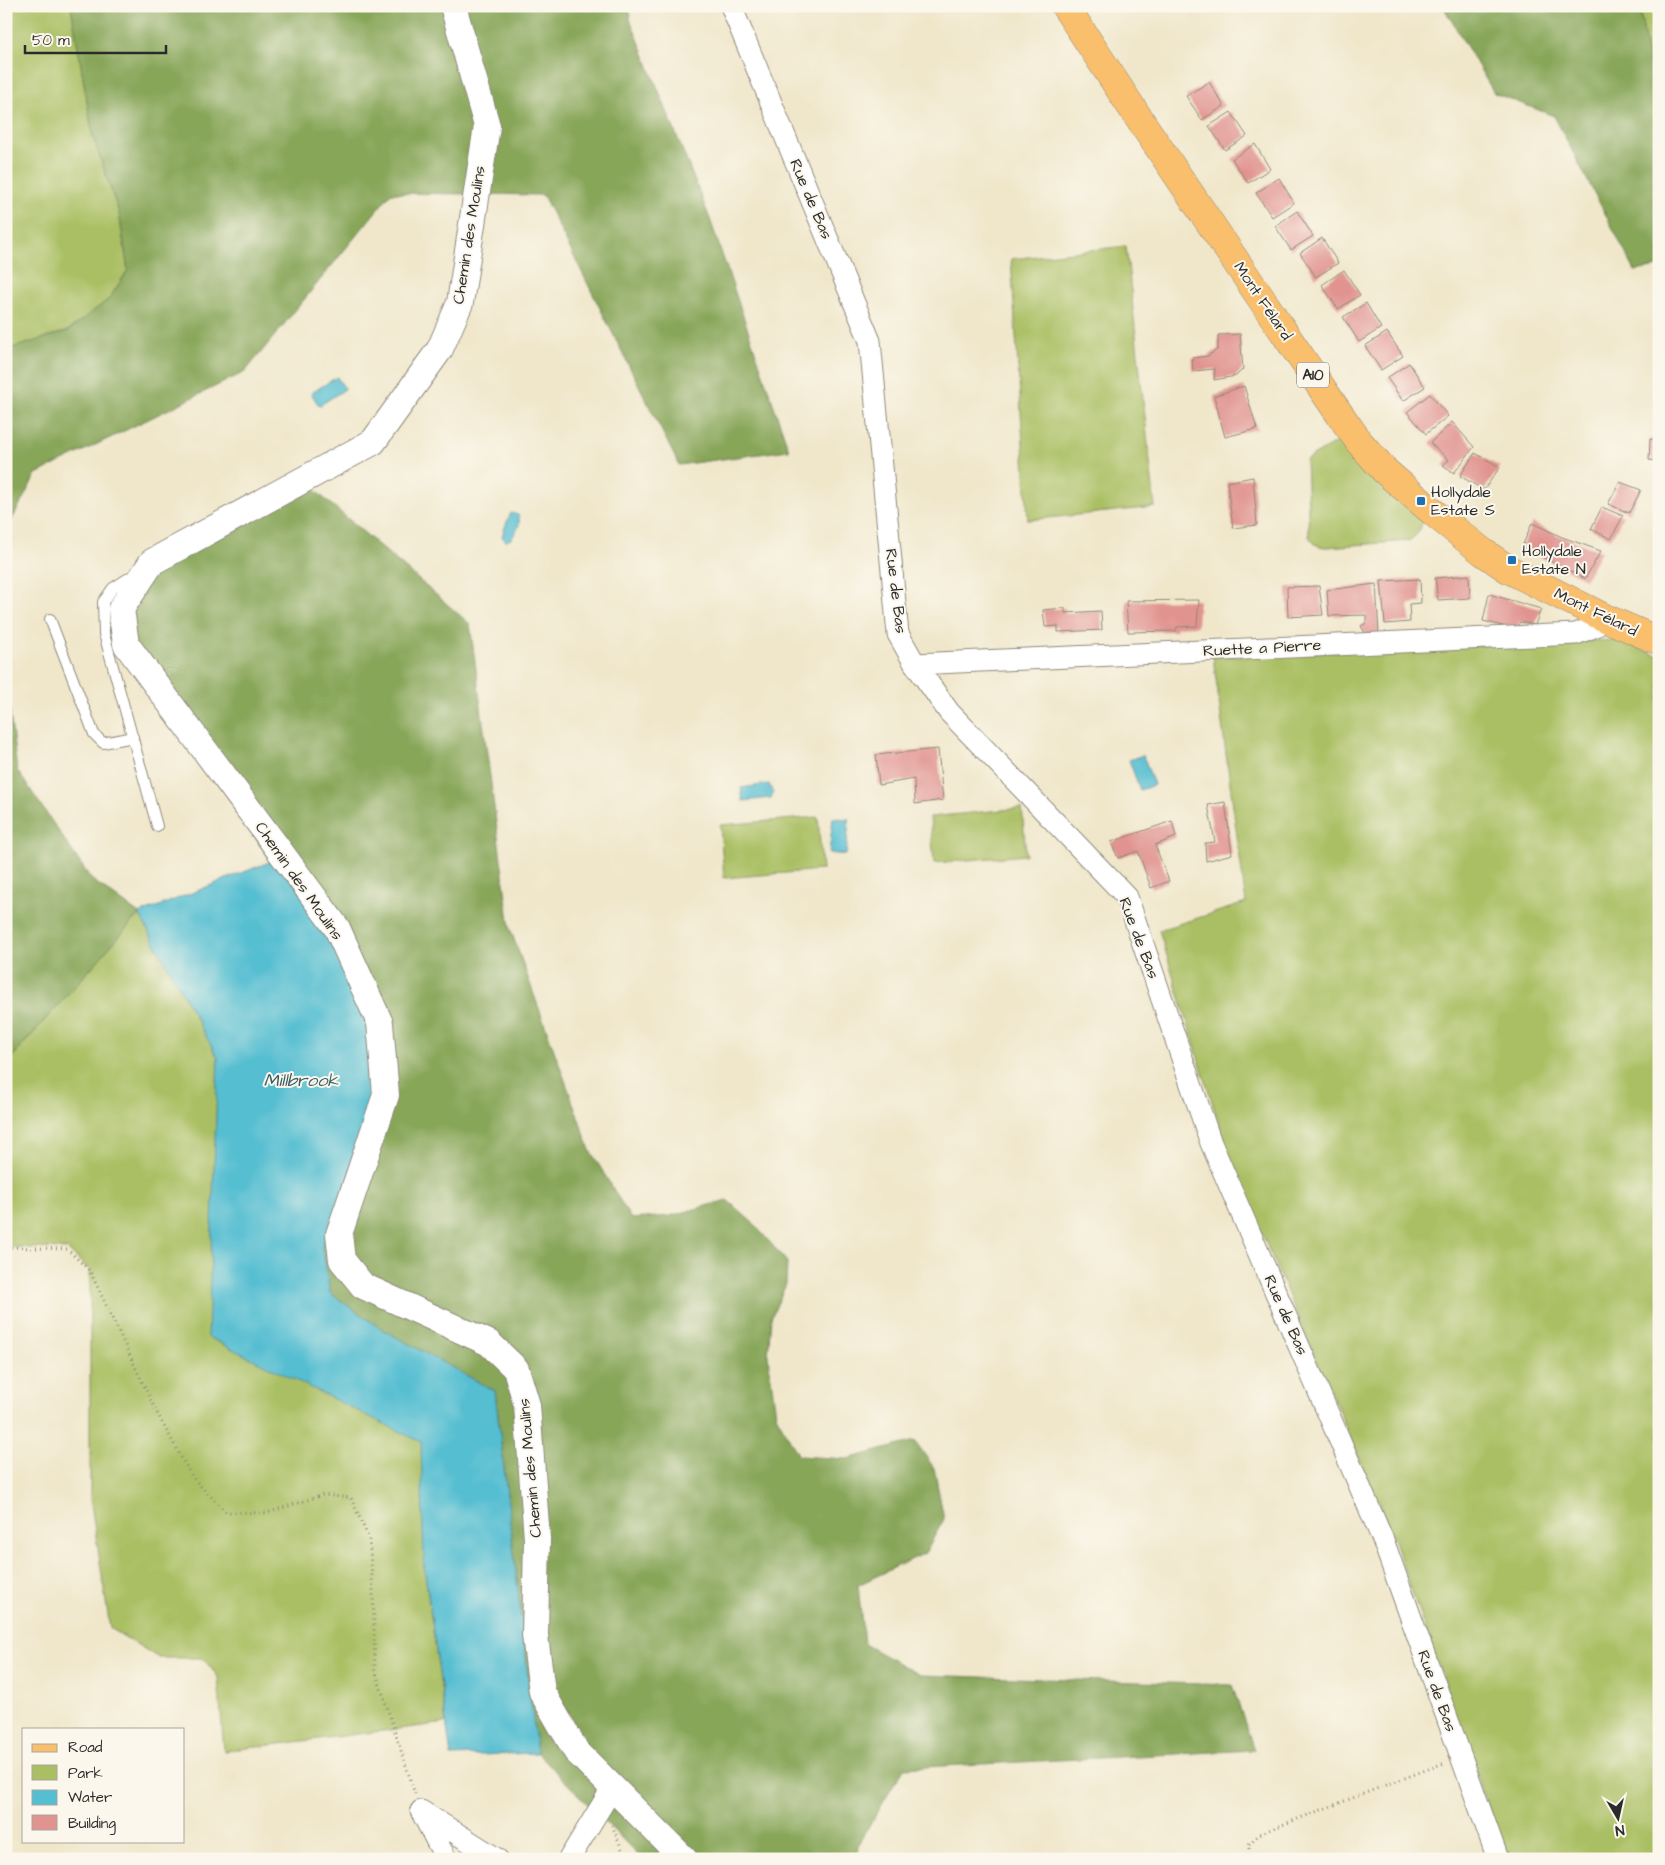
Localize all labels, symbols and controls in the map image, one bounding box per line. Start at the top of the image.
scale bar [25,22,166,54]
text: 50 m [32,30,70,51]
street label: Rue de Bas [784,155,838,243]
street label: Chemin des Moulins [447,164,491,306]
street label: Mont Félard [1229,257,1297,345]
road number: A10 [1297,362,1329,388]
place label: Hollydale Estate S [1431,481,1495,521]
marker: Hollydale Estate S [1415,495,1427,507]
place label: Hollydale Estate N [1522,540,1586,580]
street label: Rue de Bas [880,547,912,635]
marker: Hollydale Estate N [1506,554,1518,566]
street label: Mont Félard [1550,582,1642,642]
street label: Ruette a Pierre [1202,634,1322,662]
street label: Chemin des Moulins [250,817,348,945]
street label: Rue de Bas [1113,894,1165,982]
water label: Millbrook [264,1068,339,1093]
street label: Rue de Bas [1259,1272,1313,1358]
street label: Chemin des Moulins [513,1397,547,1539]
street label: Rue de Bas [1412,1647,1462,1735]
legend [22,1728,185,1842]
text: Road [68,1737,103,1758]
text: Park [68,1763,103,1784]
text: Water [68,1787,112,1808]
north arrow [1592,1792,1642,1842]
text: Building [68,1813,116,1835]
text: N [1614,1819,1626,1840]

